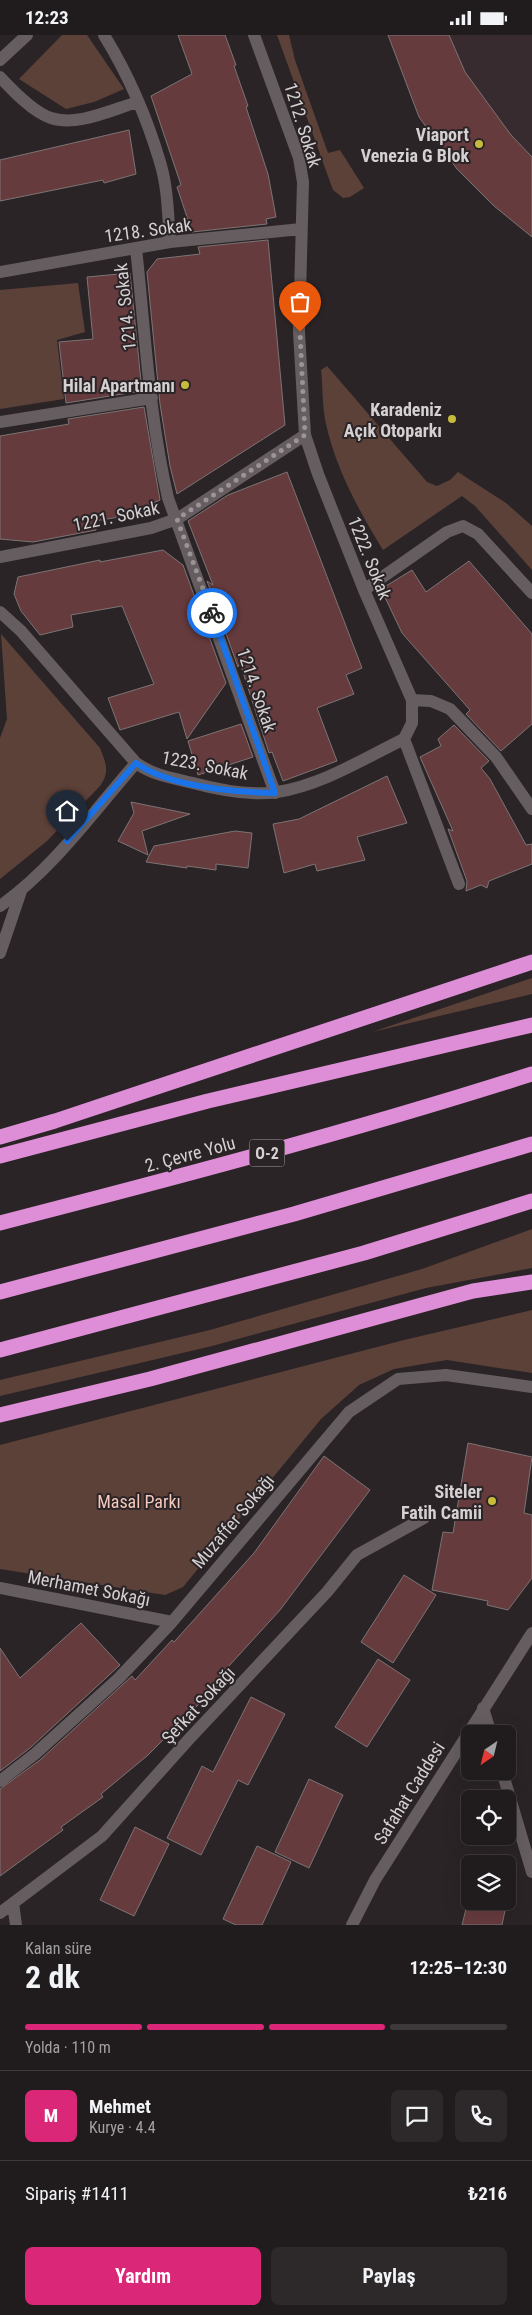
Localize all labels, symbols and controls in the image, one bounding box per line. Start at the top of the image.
text: 12:23 [25,6,69,29]
street label: 1212. Sokak [280,80,326,170]
place label: Viaport Venezia G Blok [361,124,469,166]
marker: Viaport Venezia G Blok [473,138,485,150]
street label: 1218. Sokak [103,214,193,246]
street label: 1214. Sokak [110,262,140,352]
pin [279,281,321,332]
icon: bag [286,288,314,316]
place label: Hilal Apartmanı [63,375,175,396]
marker: Hilal Apartmanı [179,379,191,391]
place label: Karadeniz Açık Otoparkı [344,399,442,441]
marker: Karadeniz Açık Otoparkı [446,413,458,425]
street label: 1221. Sokak [71,497,161,535]
street label: 1222. Sokak [344,513,396,603]
courier [187,588,237,638]
icon: bike [198,599,226,627]
street label: 1214. Sokak [233,645,281,735]
street label: 1223. Sokak [160,746,250,784]
pin [46,790,88,841]
icon: home [53,797,81,825]
street label: 2. Çevre Yolu [143,1132,237,1176]
road number: O-2 [250,1139,284,1167]
street label: Muzaffer Sokağı [188,1470,278,1572]
place label: Siteler Fatih Camii [401,1481,482,1523]
park label: Masal Parkı [97,1491,181,1512]
marker: Siteler Fatih Camii [486,1495,498,1507]
street label: Merhamet Sokağı [26,1566,152,1610]
street label: Şefkat Sokağı [157,1662,239,1748]
north arrow [461,1725,516,1780]
map controls [461,1725,516,1910]
street label: Safahat Caddesi [369,1738,449,1848]
button: locate [461,1790,516,1845]
button: layers [461,1855,516,1910]
text: Kalan süre [25,1939,91,1958]
text: 12:25–12:30 [409,1956,507,1979]
text: 2 dk [25,1958,80,1996]
text: Yolda · 110 m [25,2038,111,2057]
button: chat [391,2090,443,2142]
button: phone [455,2090,507,2142]
text: Mehmet [89,2095,151,2118]
text: M [44,2104,58,2127]
text: Kurye · 4.4 [89,2118,156,2137]
text: Sipariş #1411 [25,2182,129,2205]
text: ₺216 [468,2182,507,2205]
button: Yardım [25,2247,261,2305]
button: Paylaş [271,2247,507,2305]

